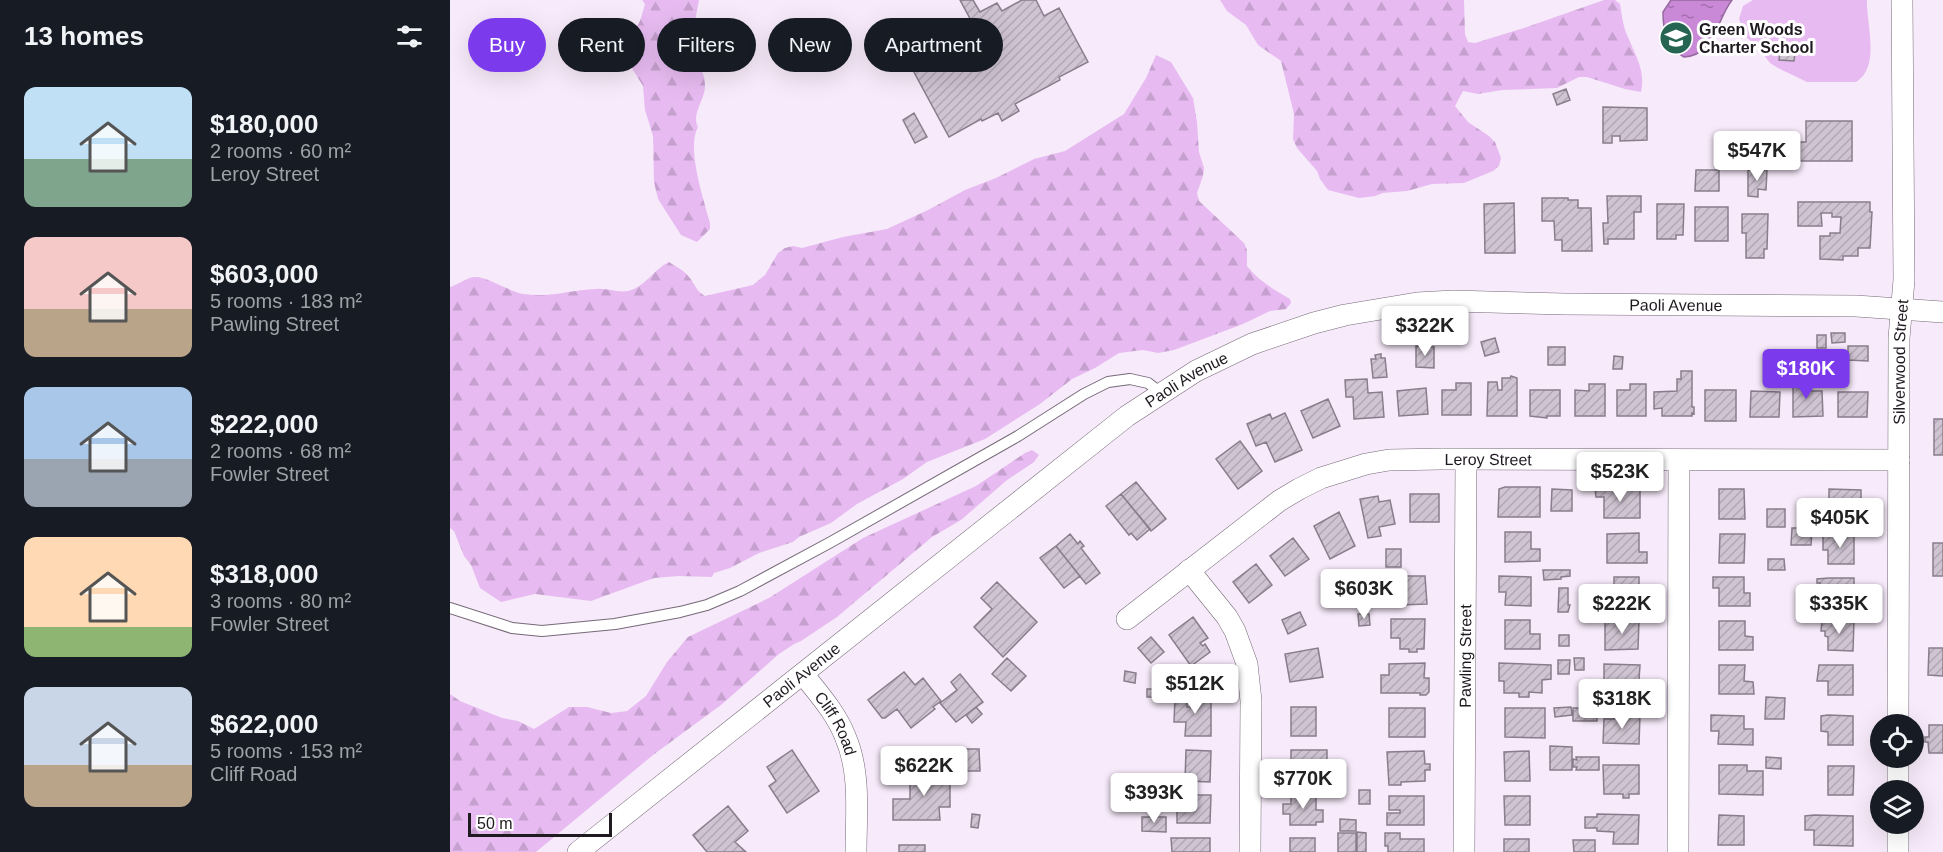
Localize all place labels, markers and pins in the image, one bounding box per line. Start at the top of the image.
school or university icon: Green Woods Charter School [1658,20,1694,56]
place label: Green Woods Charter School [1699,21,1814,56]
pin: $547K [1715,131,1799,182]
pin: $322K [1383,306,1467,357]
pin: $180K [1764,349,1848,400]
pin: $523K [1578,452,1662,503]
pin: $405K [1798,498,1882,549]
pin: $603K [1322,569,1406,620]
pin: $222K [1580,584,1664,635]
pin: $335K [1797,584,1881,635]
pin: $512K [1153,664,1237,715]
pin: $318K [1580,679,1664,730]
pin: $622K [882,746,966,797]
pin: $770K [1261,759,1345,810]
pin: $393K [1112,773,1196,824]

